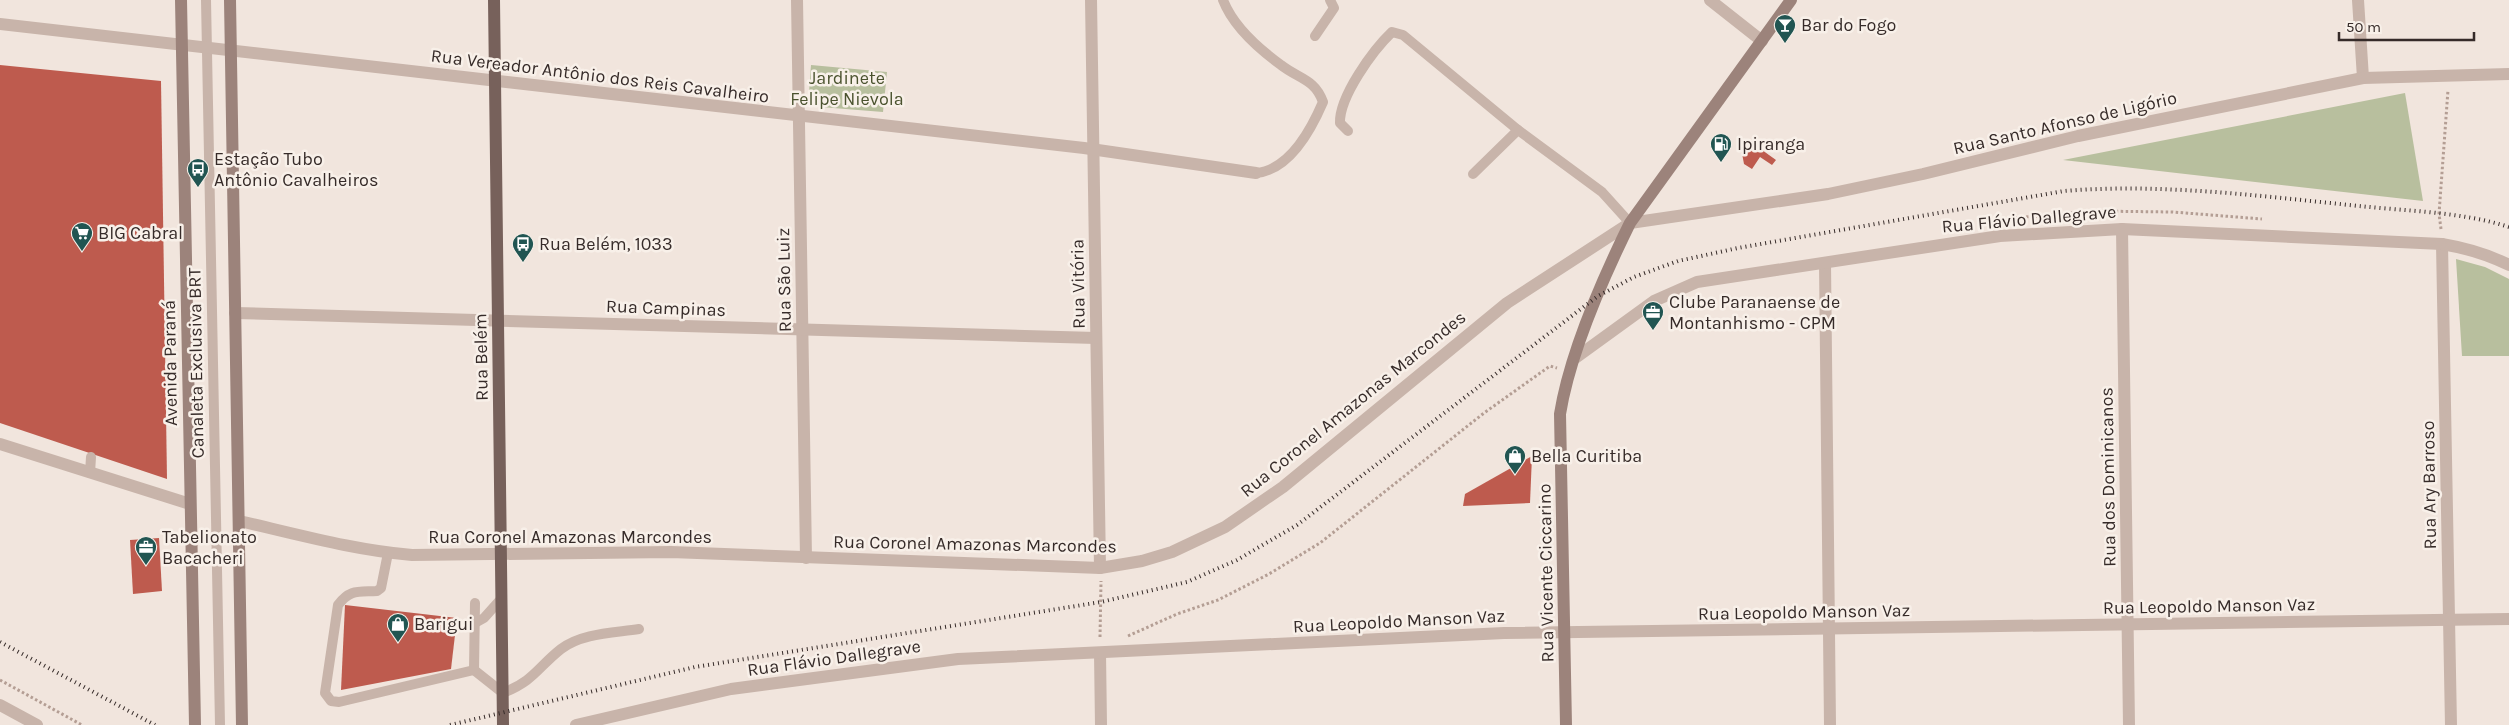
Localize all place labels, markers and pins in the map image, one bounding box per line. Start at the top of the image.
bar icon: Bar do Fogo [1773,13,1797,44]
place label: Bar do Fogo [1801,14,1896,36]
fuel station icon: Ipiranga [1709,132,1733,163]
place label: Ipiranga [1737,133,1805,155]
place label: Estação Tubo Antônio Cavalheiros [214,148,378,191]
bus stop icon: Estação Tubo Antônio Cavalheiros [186,157,210,188]
supermarket icon: BIG Cabral [70,221,94,252]
place label: BIG Cabral [98,222,183,244]
bus stop icon: Rua Belém, 1033 [511,232,535,263]
place label: Rua Belém, 1033 [539,233,673,255]
place label: Clube Paranaense de Montanhismo - CPM [1669,291,1840,334]
office icon: Clube Paranaense de Montanhismo - CPM [1641,300,1665,331]
shop icon: Bella Curitiba [1503,444,1527,475]
place label: Bella Curitiba [1531,445,1642,467]
place label: Tabelionato Bacacheri [162,526,257,569]
office icon: Tabelionato Bacacheri [134,535,158,566]
shop icon: Barigui [386,612,410,643]
place label: Barigui [414,613,473,635]

